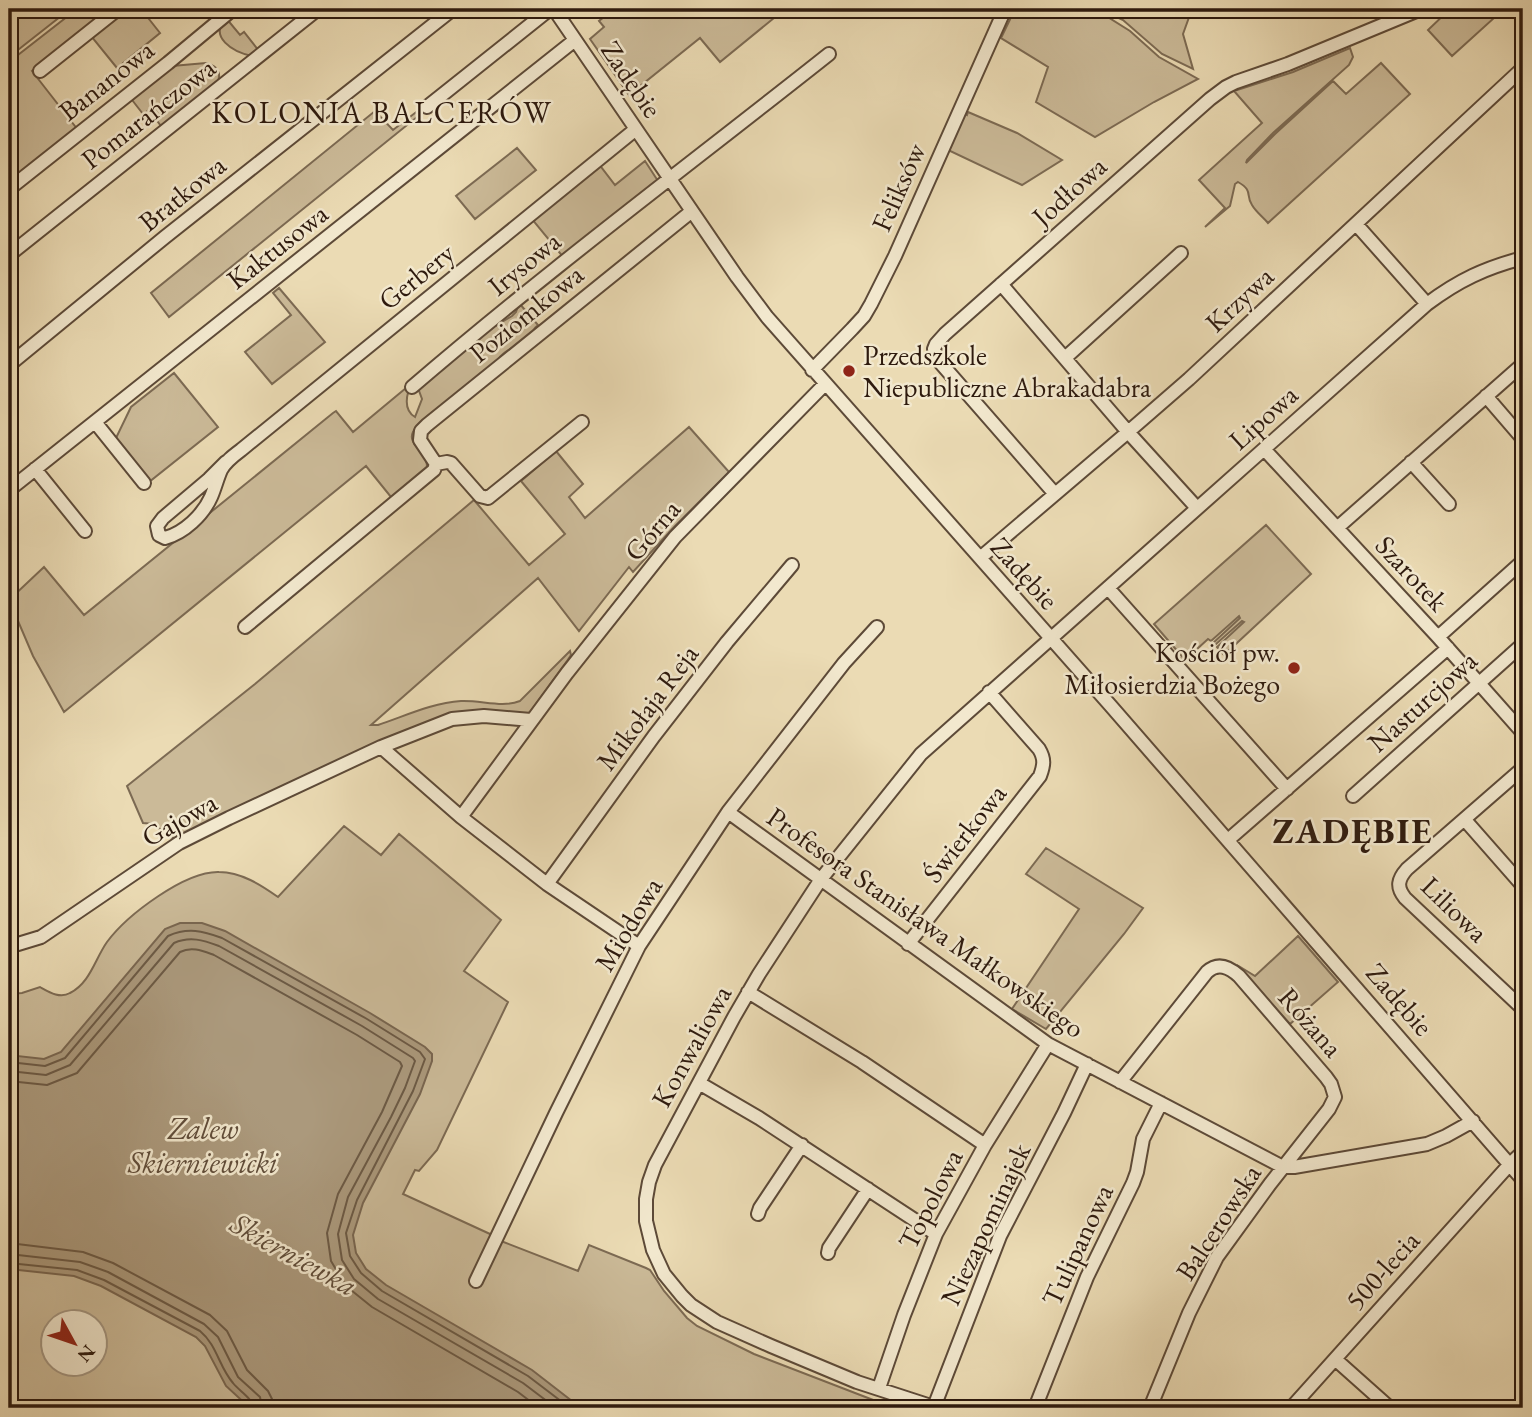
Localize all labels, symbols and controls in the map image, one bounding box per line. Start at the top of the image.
street label: Bananowa [51,31,162,129]
street label: Zadębie [593,34,671,124]
street label: Pomarańczowa [74,49,223,177]
district label: KOLONIA BALCERÓW [211,93,553,132]
street label: Feliksów [863,137,934,237]
street label: Bratkowa [131,146,234,239]
street label: Jodłowa [1022,147,1115,235]
street label: Kaktusowa [219,195,336,297]
street label: Irysowa [480,222,568,303]
street label: Gerbery [371,234,462,318]
street label: Poziomkowa [461,255,591,370]
street label: Krzywa [1197,258,1282,340]
place label: Przedszkole Niepubliczne Abrakadabra [863,337,1152,405]
marker: Przedszkole Niepubliczne Abrakadabra [841,363,857,379]
street label: Lipowa [1221,376,1306,458]
street label: Górna [616,491,689,568]
street label: Szarotek [1368,528,1457,619]
street label: Zadębie [983,529,1067,617]
place label: Kościół pw. Miłosierdzia Bożego [1064,634,1280,702]
street label: Mikołaja Reja [588,636,707,777]
street label: Nasturcjowa [1360,642,1485,760]
marker: Kościół pw. Miłosierdzia Bożego [1286,660,1302,676]
street label: Świerkowa [914,776,1014,890]
street label: Gajowa [135,783,224,854]
street label: Profesora Stanisława Małkowskiego [760,798,1092,1046]
district label: ZADĘBIE [1273,808,1434,853]
street label: Liliowa [1414,868,1497,950]
street label: Miodowa [586,870,671,978]
street label: Zadębie [1358,955,1442,1043]
street label: Konwaliowa [643,978,740,1113]
street label: Różana [1271,980,1352,1065]
water label: Zalew Skierniewicki [127,1109,279,1182]
street label: Niezapominajek [932,1136,1039,1311]
street label: Topolowa [890,1142,971,1255]
street label: Balcerowska [1167,1156,1269,1287]
street label: Tulipanowa [1033,1178,1121,1312]
water label: Skierniewka [223,1203,364,1305]
street label: 500-lecia [1337,1222,1428,1317]
north arrow [38,1308,108,1378]
text: N [72,1340,101,1368]

